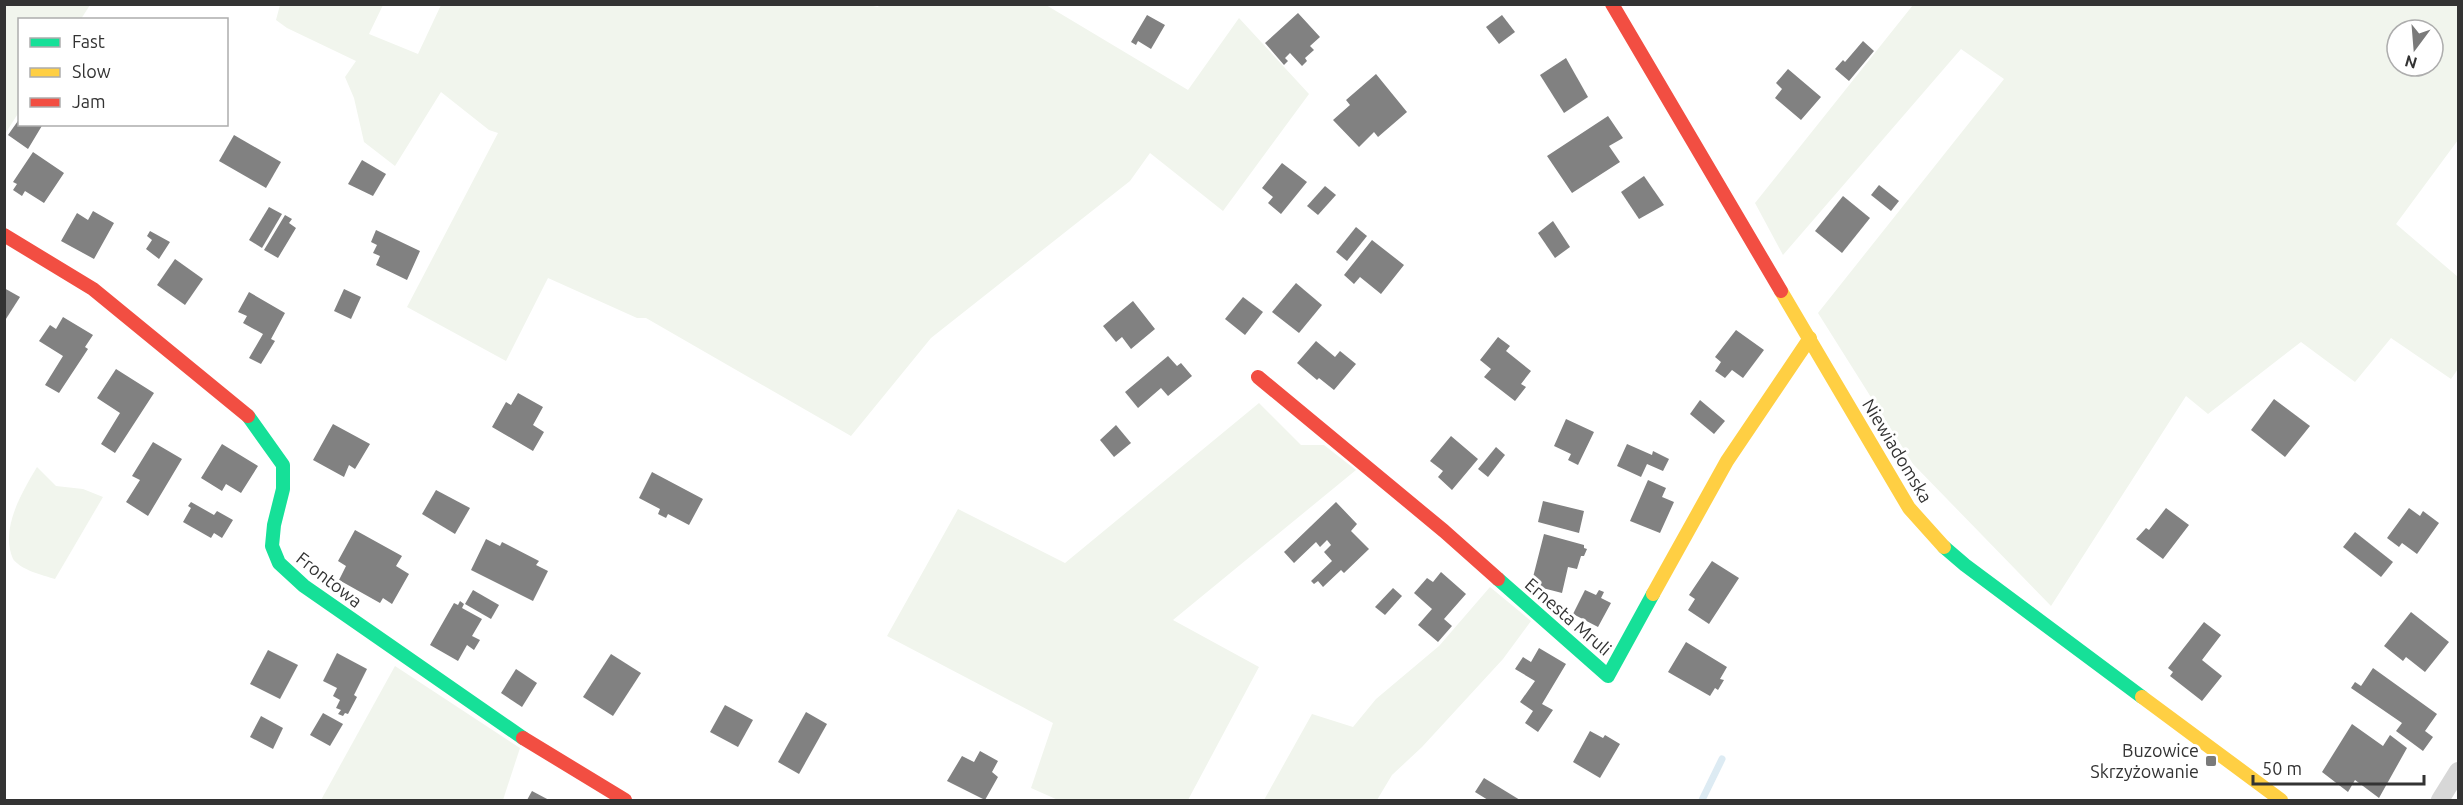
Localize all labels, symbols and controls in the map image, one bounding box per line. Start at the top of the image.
legend [18,18,228,126]
north arrow [2385,18,2445,78]
text: Fast [72,31,105,51]
text: N [2403,52,2419,73]
text: Slow [72,61,111,81]
text: Jam [72,91,106,111]
street label: Niewiadomska [1859,395,1937,506]
street label: Frontowa [293,547,366,611]
street label: Ernesta Mruli [1522,574,1616,659]
place label: Buzowice Skrzyżowanie [2090,740,2199,781]
scale bar [2253,748,2424,786]
marker: Buzowice Skrzyżowanie [2204,754,2218,768]
text: 50 m [2262,758,2302,778]

